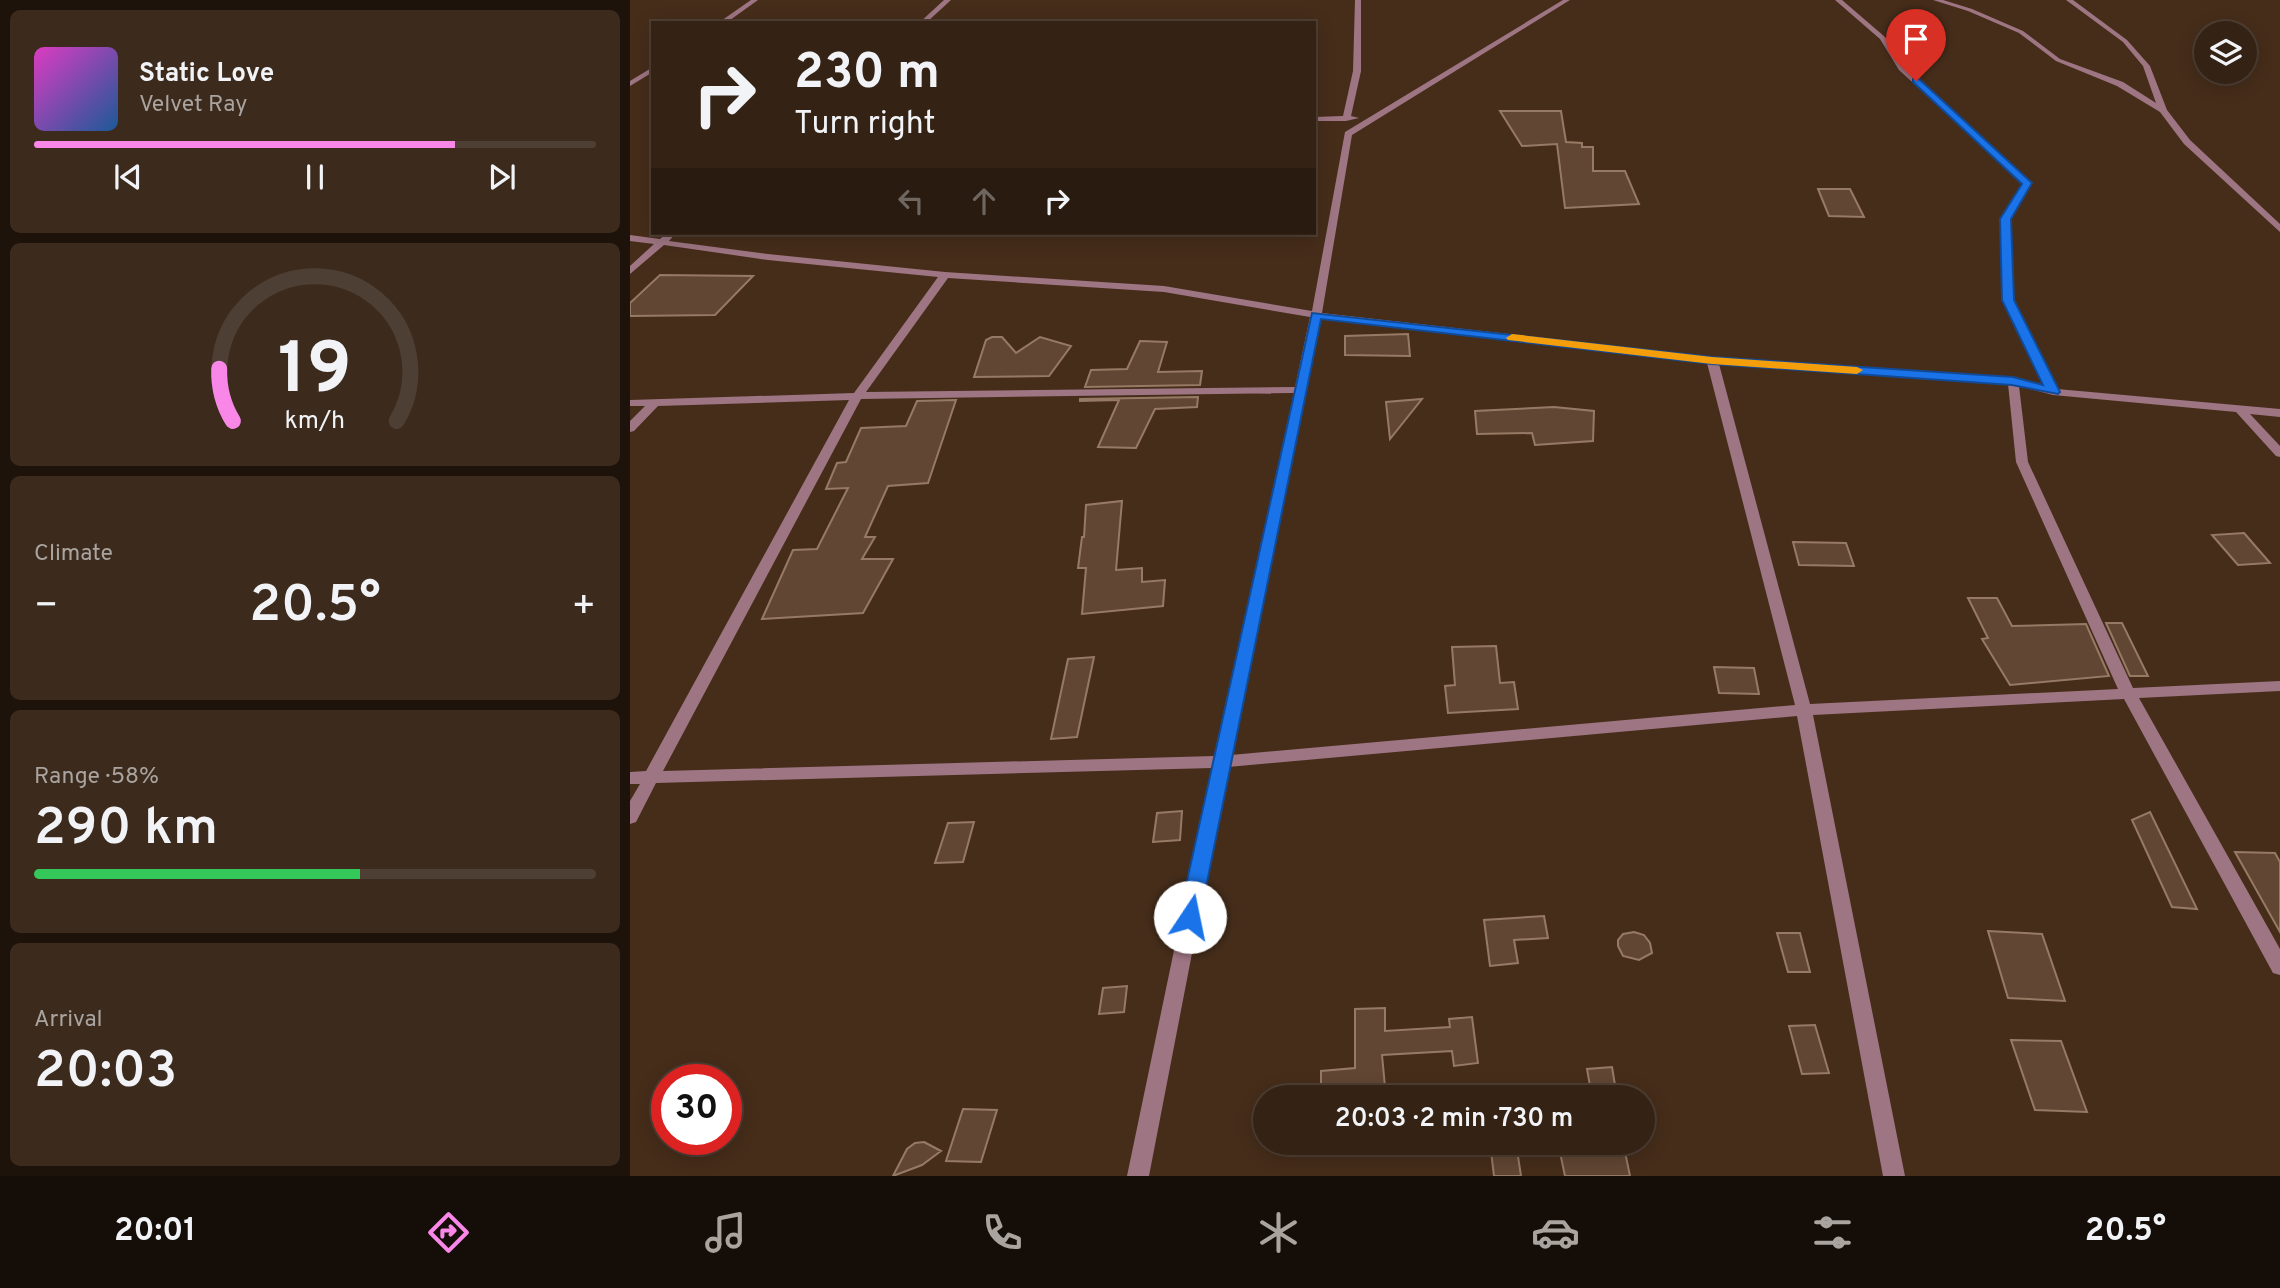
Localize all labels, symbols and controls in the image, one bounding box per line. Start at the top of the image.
pin [1886,9,1946,81]
icon: arrive [1897,20,1935,58]
map controls [2194,21,2257,84]
button: layers [2194,21,2257,84]
text: 230 m [794,44,940,106]
icon: right [679,49,770,140]
text: Static Love [139,58,274,91]
text: Velvet Ray [139,91,247,120]
text: Turn right [794,105,936,145]
icon: previous [109,158,147,196]
icon: pause [296,158,334,196]
icon: next [483,158,521,196]
icon: left [892,182,930,220]
icon: ahead [965,182,1003,220]
icon: right [1038,182,1076,220]
text: 19 [278,327,352,419]
text: km/h [285,406,345,438]
text: Climate [34,540,113,569]
text: 20.5° [249,574,381,640]
text: − [34,583,59,632]
text: + [571,583,596,632]
text: Range · 58% [34,763,159,792]
text: 290 km [34,797,218,863]
position arrow [1153,880,1227,954]
text: Arrival [34,1006,103,1035]
text: 20:03 [34,1040,177,1106]
speed limit sign: 30 [651,1064,742,1155]
text: 20:03 · 2 min · 730 m [1335,1103,1573,1136]
icon: directions [424,1208,473,1257]
icon: music [701,1208,750,1257]
icon: phone [978,1208,1027,1257]
icon: climate [1254,1208,1303,1257]
icon: car [1531,1208,1580,1257]
icon: filters [1808,1208,1857,1257]
text: 20:01 [114,1212,196,1252]
text: 20.5° [2085,1212,2166,1252]

